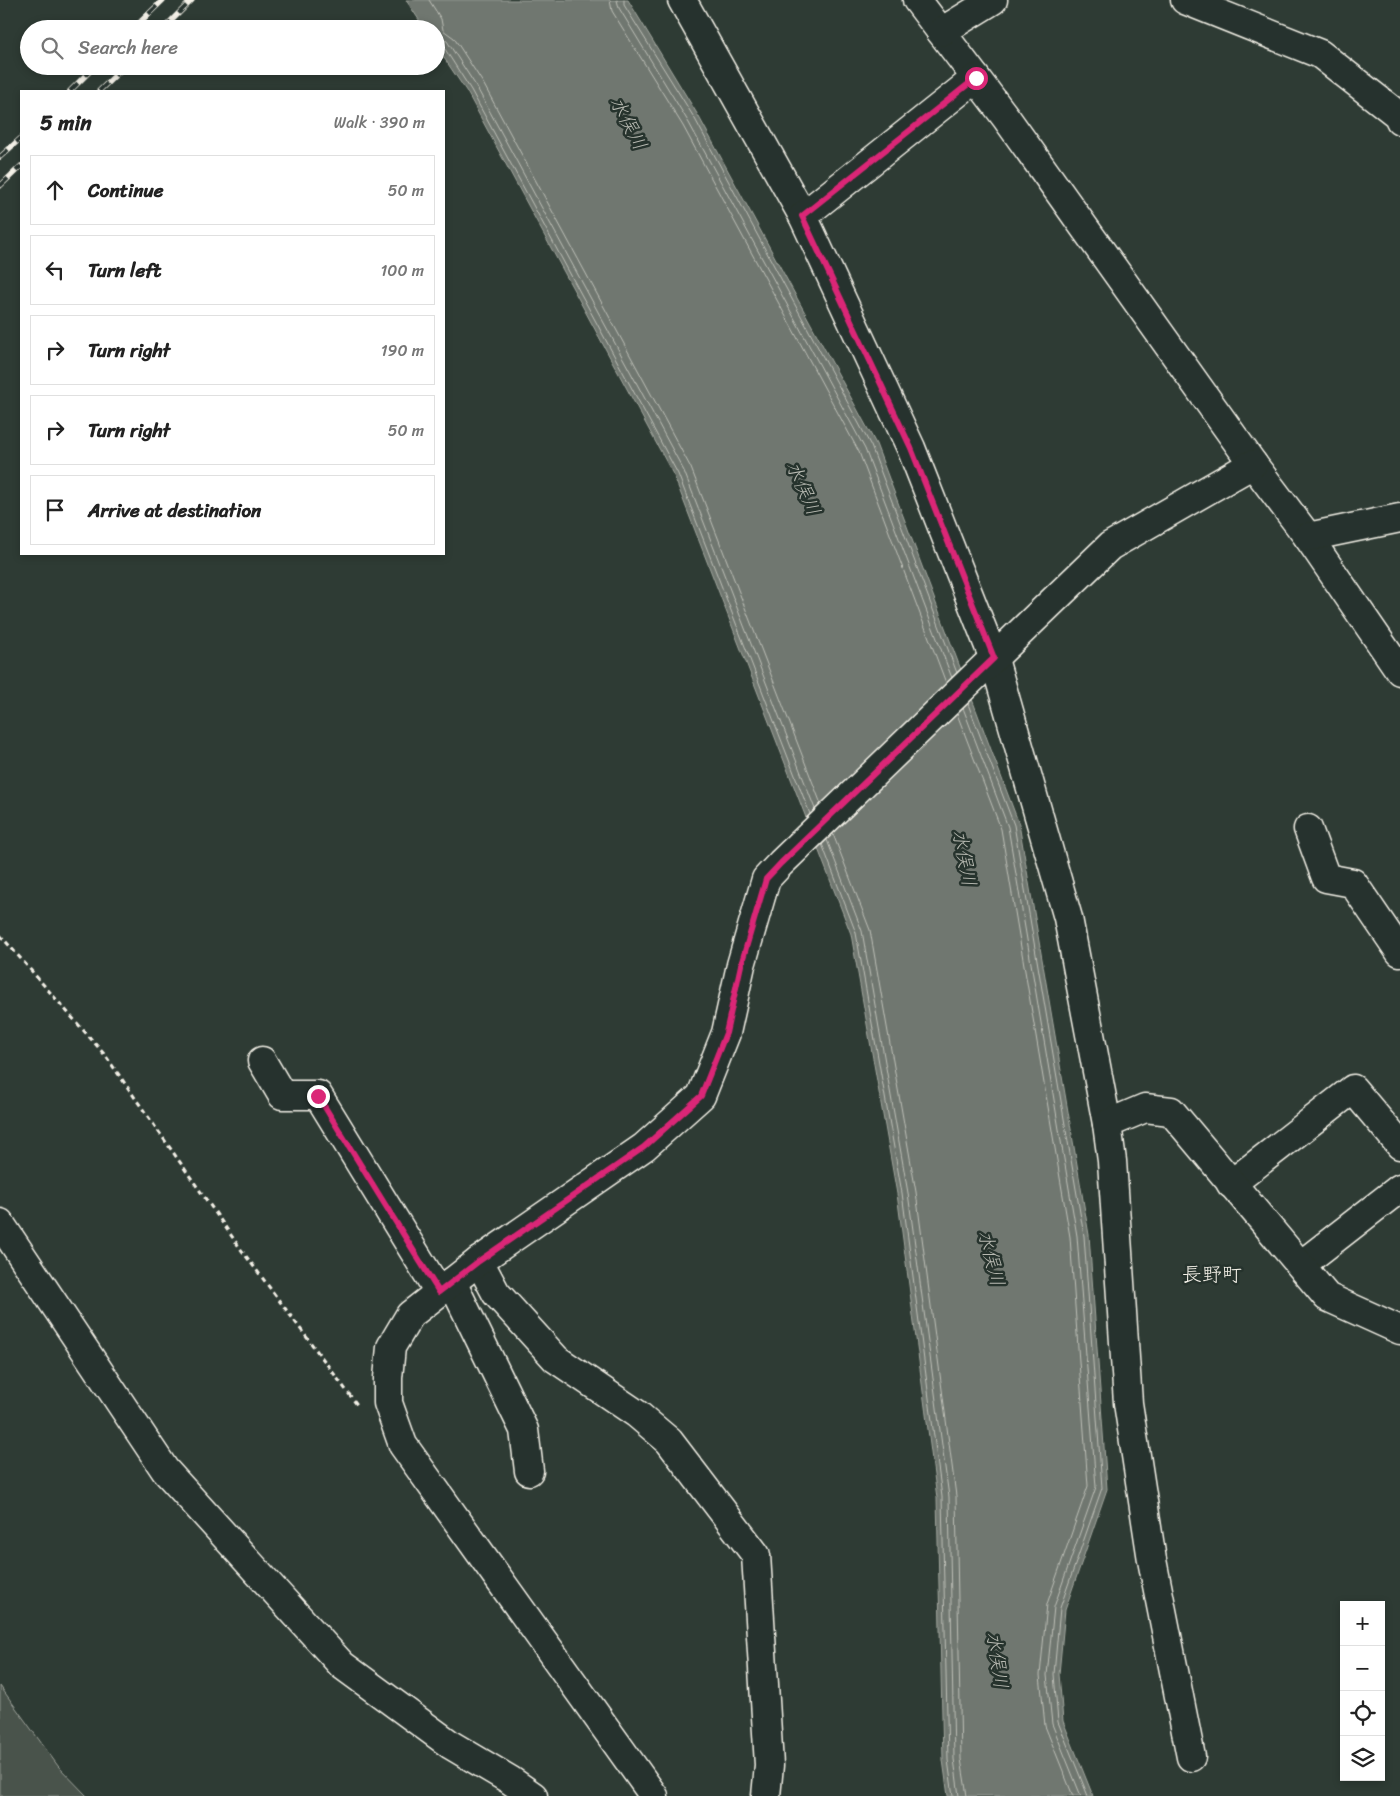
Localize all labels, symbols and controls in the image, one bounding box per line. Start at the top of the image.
search box [20,20,445,75]
text: Search here [78,31,178,64]
icon: search [38,34,66,62]
route start [965,67,988,90]
water label: 水俣川 [601,90,657,156]
text: 5 min [40,104,92,142]
text: Walk · 390 m [334,108,425,137]
text: Continue [88,174,164,207]
icon: ahead [41,176,69,204]
text: 50 m [388,176,424,205]
text: Turn left [88,254,161,287]
icon: left [41,256,69,284]
text: 100 m [380,256,424,285]
text: Turn right [88,334,170,367]
icon: right [41,336,69,364]
text: 190 m [381,336,424,365]
text: Turn right [88,414,170,447]
icon: right [41,416,69,444]
text: 50 m [388,416,424,445]
water label: 水俣川 [777,455,830,521]
text: Arrive at destination [88,494,261,527]
icon: arrive [41,496,69,524]
water label: 水俣川 [943,827,986,889]
route end [307,1085,330,1108]
water label: 水俣川 [969,1226,1014,1290]
district label: 長野町 [1182,1257,1242,1292]
map controls [1340,1601,1385,1781]
button: + [1340,1601,1385,1646]
water label: 水俣川 [977,1630,1018,1691]
button: − [1340,1646,1385,1691]
button: locate [1340,1691,1385,1736]
button: layers [1340,1736,1385,1781]

